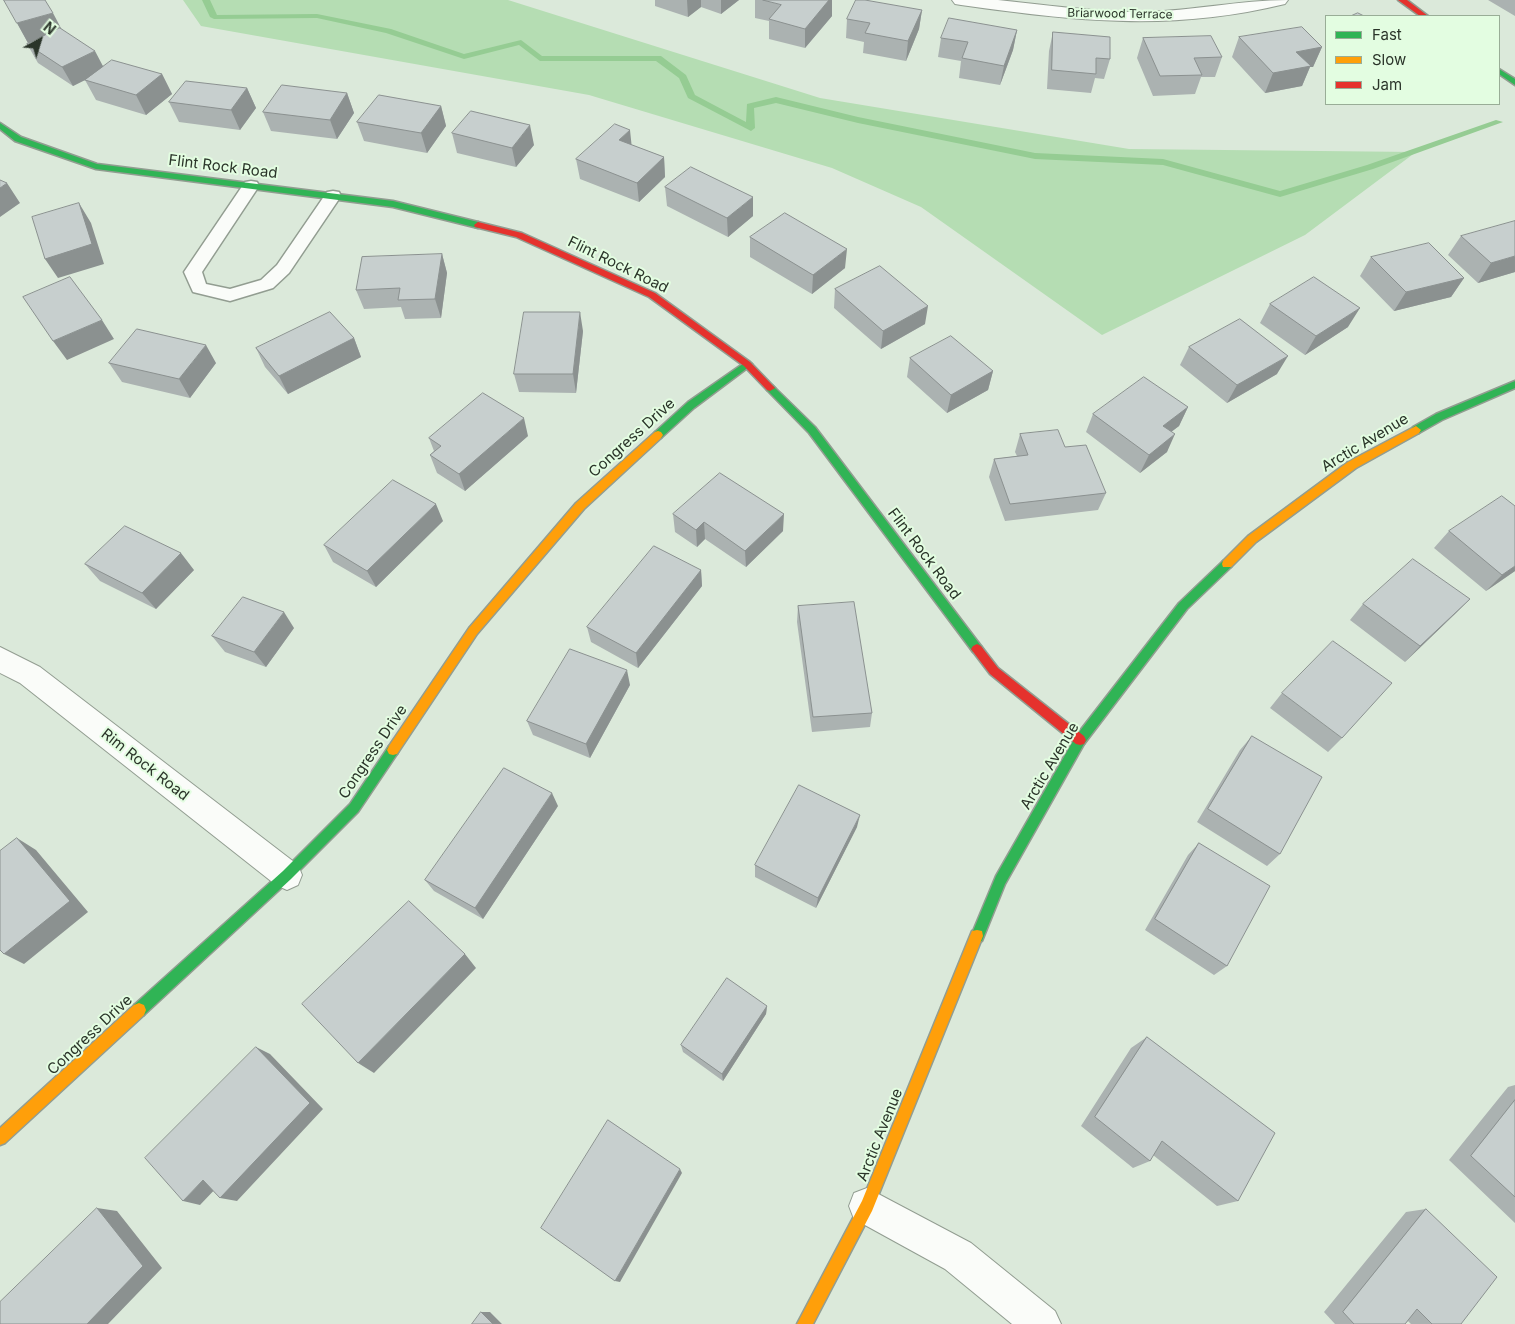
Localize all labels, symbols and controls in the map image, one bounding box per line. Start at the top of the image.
street label: Briarwood Terrace [1067,6,1173,22]
north arrow [15,15,65,65]
legend [1325,15,1500,105]
text: N [40,18,59,38]
text: Fast [1372,25,1402,44]
text: Slow [1372,50,1406,69]
text: Jam [1372,75,1402,94]
street label: Flint Rock Road [167,151,279,183]
street label: Flint Rock Road [565,233,671,297]
street label: Congress Drive [585,395,679,481]
street label: Arctic Avenue [1318,410,1412,476]
street label: Flint Rock Road [884,505,964,603]
street label: Congress Drive [335,702,411,802]
street label: Arctic Avenue [1017,719,1083,813]
street label: Rim Rock Road [98,725,192,805]
street label: Congress Drive [44,991,136,1079]
street label: Arctic Avenue [853,1086,907,1184]

